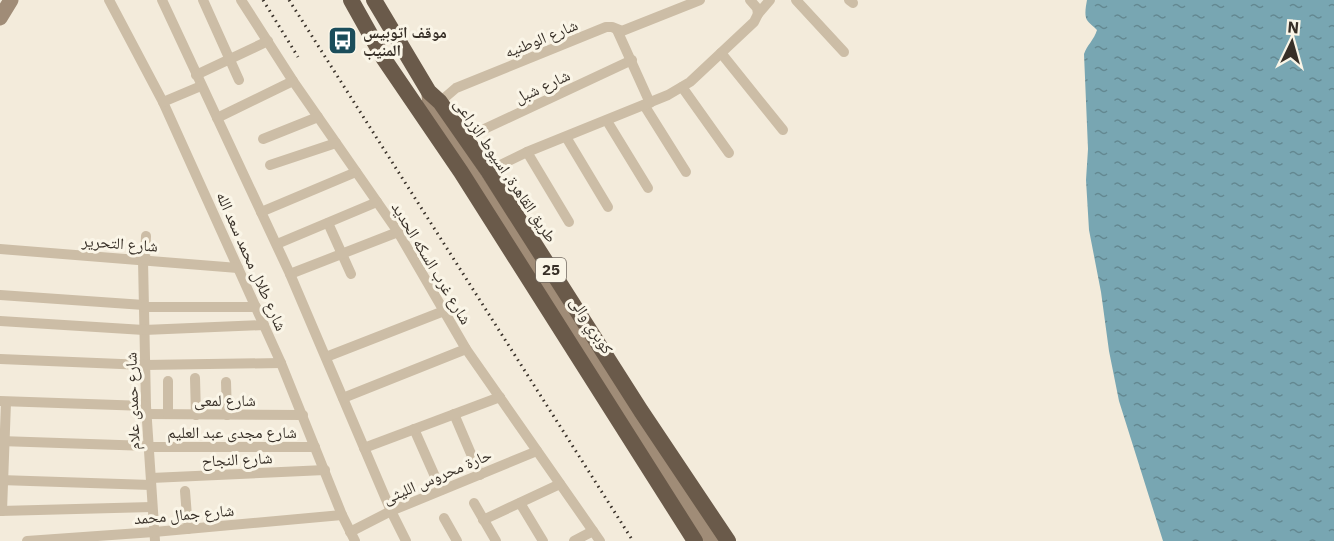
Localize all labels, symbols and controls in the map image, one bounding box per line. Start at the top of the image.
north arrow [1262,12,1322,72]
street label: شارع الوطنيه [502,14,581,63]
text: N [1287,17,1300,38]
place label: موقف اتوبيس المنيب [363,22,447,60]
bus stop icon: موقف اتوبيس المنيب [326,25,358,57]
street label: شارع شبل [511,64,573,108]
street label: طريق القاهرة, اسيوط الزراعى [449,94,562,246]
street label: شارع طلال محمد سعد الله [211,188,292,334]
street label: شارع غرب السكه الحديد [387,198,477,328]
street label: شارع التحرير [80,230,159,257]
road number: 25 [536,258,566,282]
street label: كوبري والى [564,293,618,359]
street label: شارع حمدى علام [120,352,145,450]
street label: شارع لمعى [194,390,256,411]
street label: شارع مجدى عبد العليم [167,422,297,443]
street label: حارة محروس الليثى [380,444,495,509]
street label: شارع النجاح [201,447,273,472]
street label: شارع جمال محمد [133,500,235,529]

